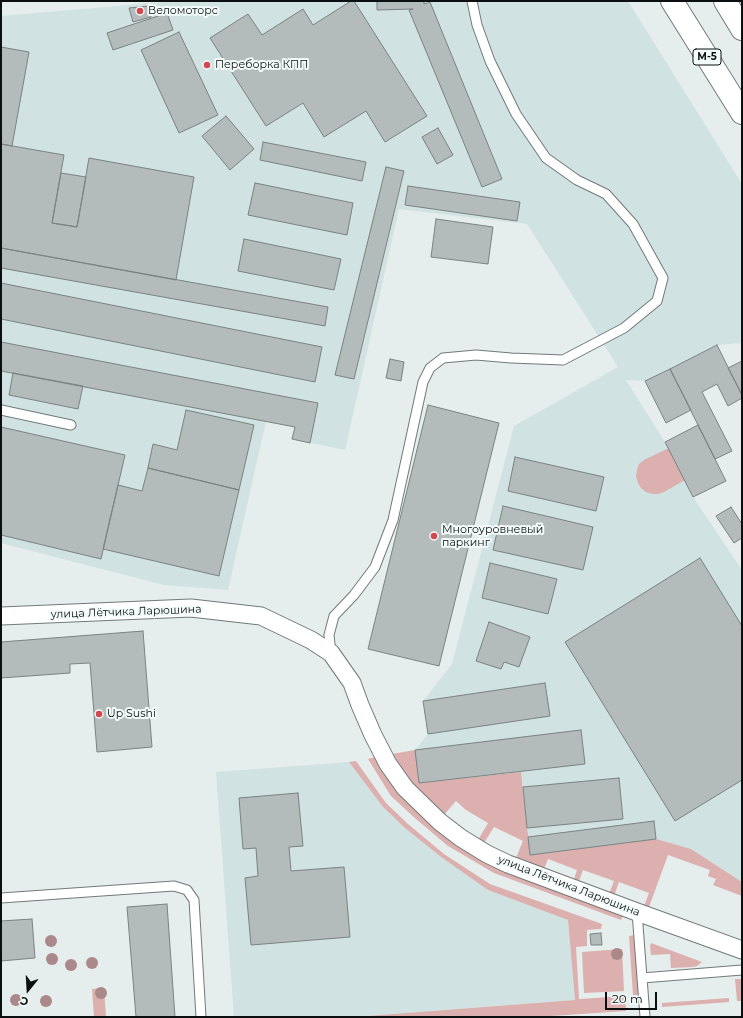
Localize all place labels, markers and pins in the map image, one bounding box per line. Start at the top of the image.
place label: Веломоторс [148,4,218,18]
marker: Веломоторс [135,6,145,16]
place label: Переборка КПП [215,58,308,72]
marker: Переборка КПП [202,60,212,70]
place label: Многоуровневый паркинг [442,523,543,549]
marker: Многоуровневый паркинг [429,531,439,541]
place label: Up Sushi [107,707,156,721]
marker: Up Sushi [94,709,104,719]

